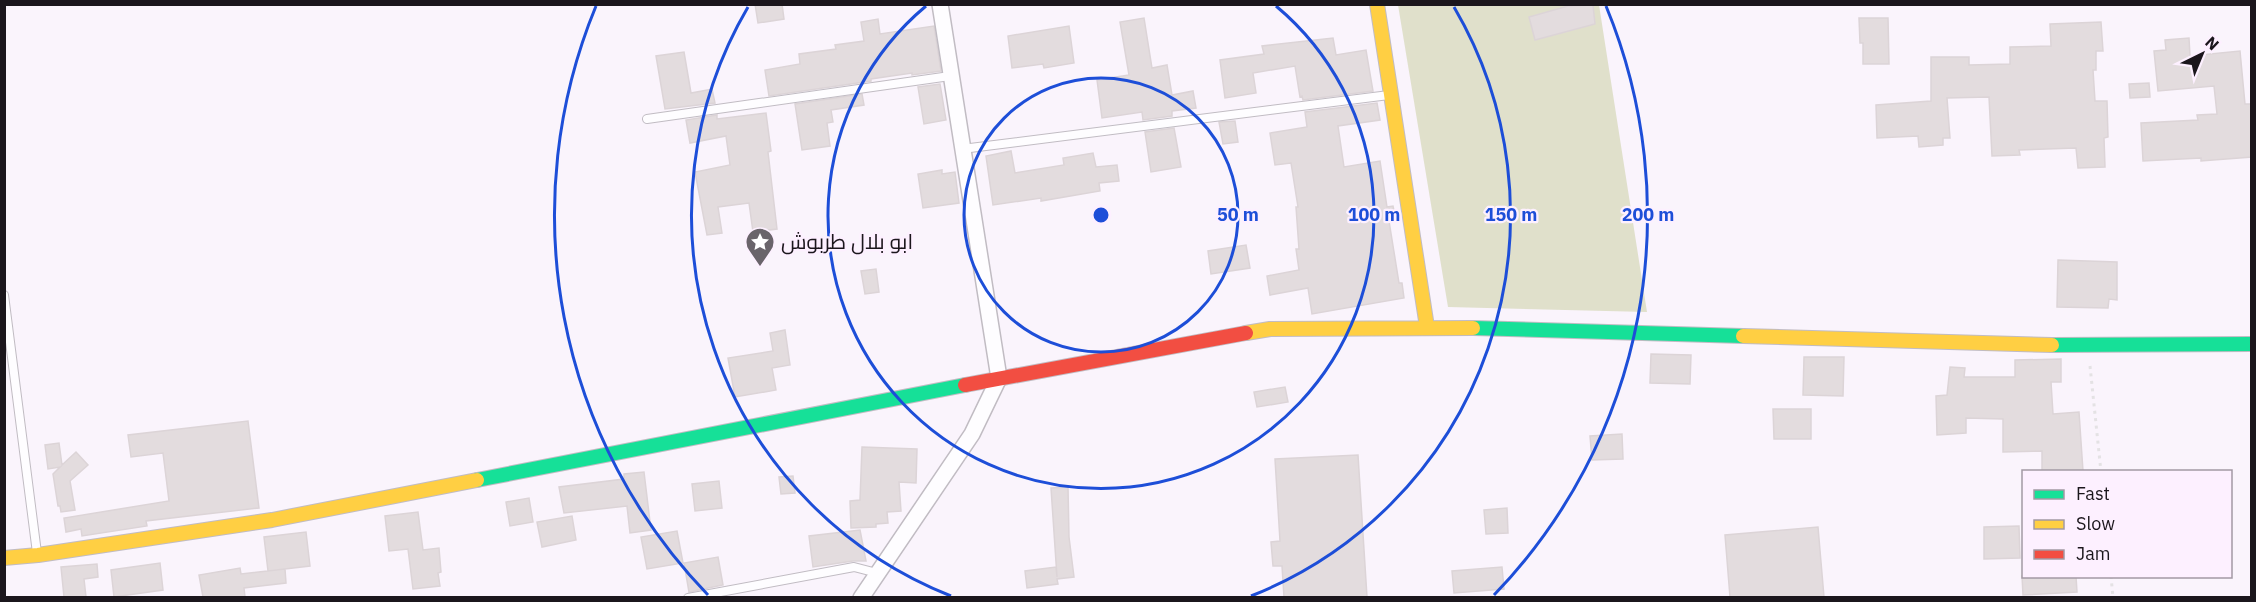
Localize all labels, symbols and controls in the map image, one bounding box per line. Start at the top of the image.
north arrow [2172,24,2232,84]
text: N [2201,32,2223,54]
text: 50 m [1217,203,1259,226]
text: 100 m [1348,203,1400,226]
text: 150 m [1485,203,1537,226]
text: 200 m [1622,203,1674,226]
centre of rings [1091,205,1111,225]
place icon: ابو بلال طربوش [744,226,776,268]
place label: ابو بلال طربوش [781,227,913,255]
legend [2022,470,2232,578]
text: Fast [2076,482,2110,505]
text: Slow [2076,512,2115,535]
text: Jam [2076,542,2111,565]

